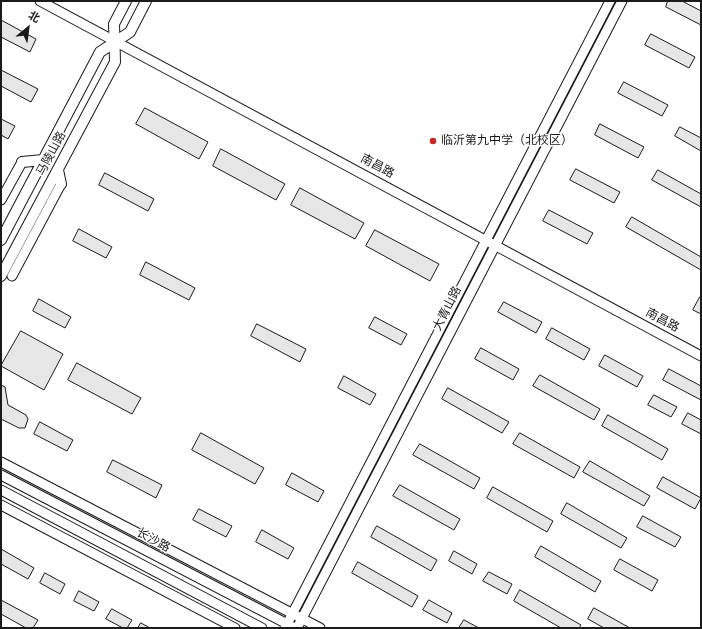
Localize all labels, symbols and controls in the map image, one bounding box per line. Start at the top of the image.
north arrow [8,8,48,48]
text: 北 [26,8,43,26]
street label: 马陵山路 [34,129,70,179]
place label: 临沂第九中学（北校区） [441,134,573,148]
marker: 临沂第九中学（北校区） [428,136,438,146]
street label: 南昌路 [358,152,396,182]
street label: 大青山路 [431,284,465,334]
street label: 南昌路 [643,306,681,336]
street label: 长沙路 [134,526,172,556]

